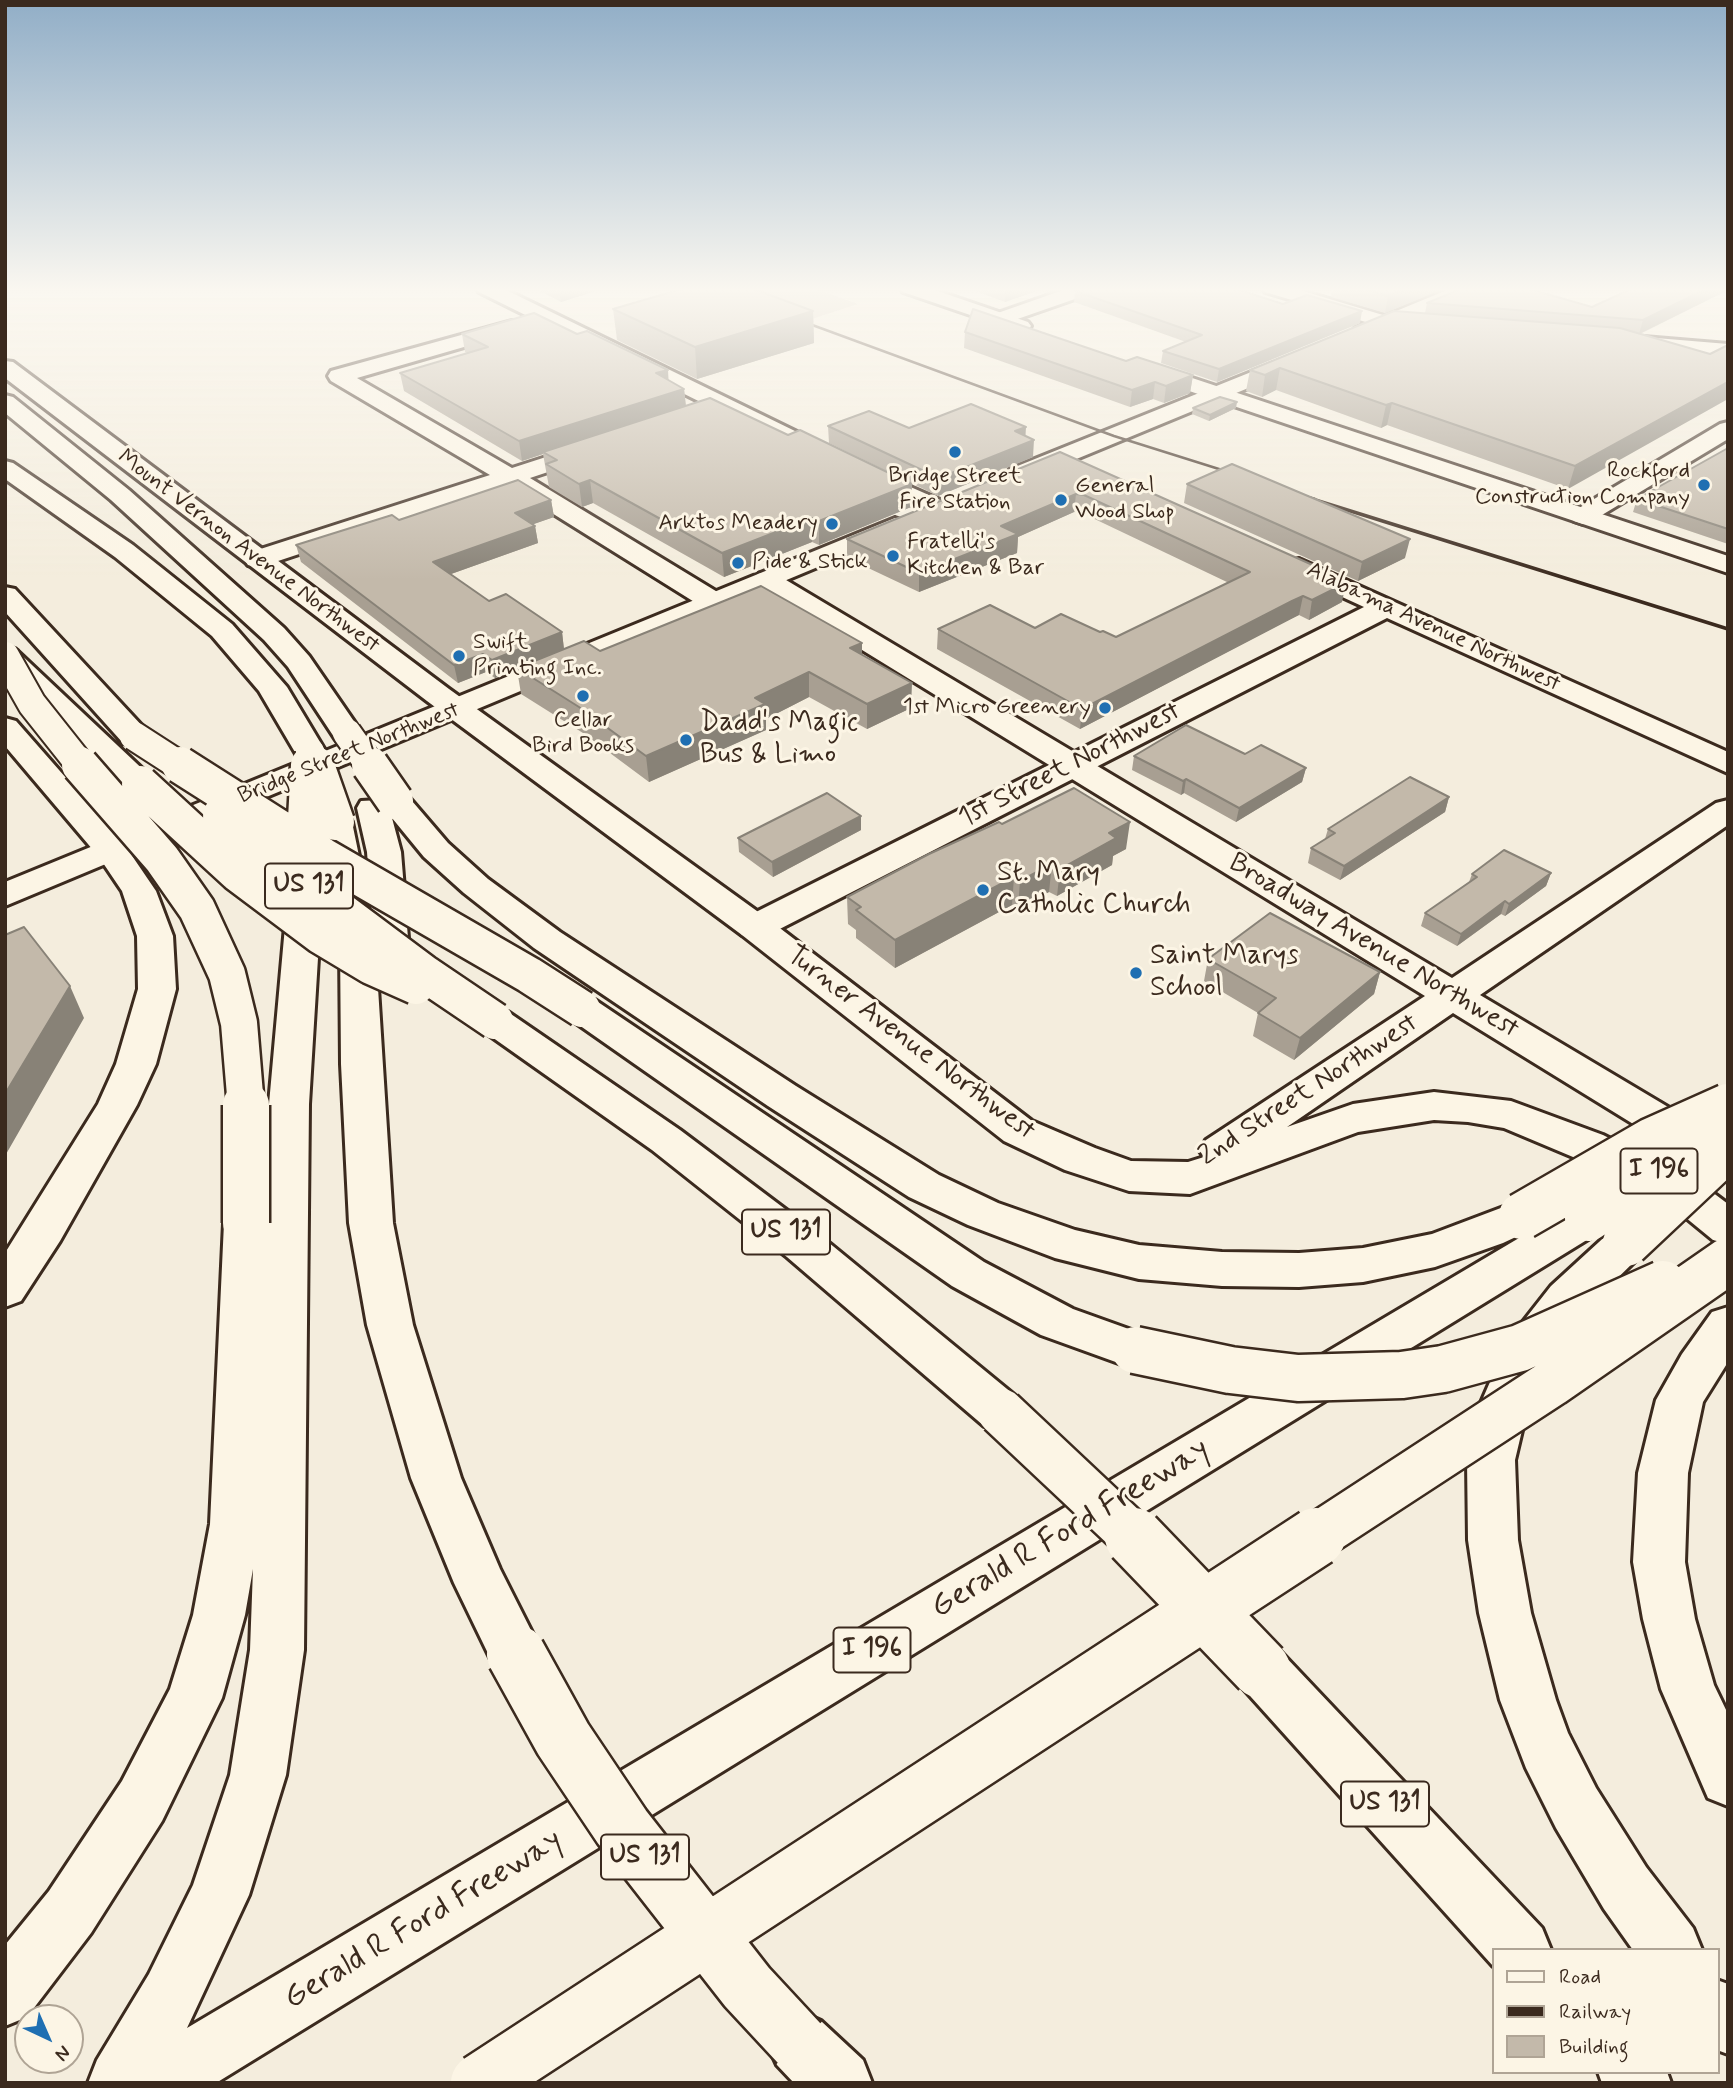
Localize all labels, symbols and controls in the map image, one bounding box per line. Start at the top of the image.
street label: Mount Vernon Avenue Northwest [111,444,385,660]
marker: Bridge Street Fire Station [947,444,963,460]
place label: Rockford Construction Company [1475,458,1690,512]
place label: Bridge Street Fire Station [888,463,1022,517]
place label: General Wood Shop [1075,473,1174,527]
marker: Rockford Construction Company [1696,477,1712,493]
marker: General Wood Shop [1053,492,1069,508]
place label: Arktos Meadery [658,510,818,538]
marker: Arktos Meadery [824,516,840,532]
place label: Fratelli's Kitchen & Bar [907,529,1044,583]
marker: Fratelli's Kitchen & Bar [885,548,901,564]
place label: Pide & Stick [752,549,868,577]
marker: Pide & Stick [730,555,746,571]
street label: Alabama Avenue Northwest [1302,557,1564,699]
place label: Swift Printing Inc. [473,629,602,683]
marker: Swift Printing Inc. [451,648,467,664]
marker: Cellar Bird Books [575,688,591,704]
place label: 1st Micro Greenery [903,694,1091,722]
street label: 1st Street Northwest [953,696,1187,836]
street label: Bridge Street Northwest [234,697,464,811]
marker: 1st Micro Greenery [1097,700,1113,716]
place label: Cellar Bird Books [532,707,634,761]
place label: Dadd's Magic Bus & Limo [700,707,858,773]
marker: Dadd's Magic Bus & Limo [678,732,694,748]
street label: Broadway Avenue Northwest [1222,847,1524,1047]
place label: St. Mary Catholic Church [997,857,1191,923]
road number: US 131 [265,864,353,908]
marker: St. Mary Catholic Church [975,882,991,898]
street label: Turner Avenue Northwest [779,939,1041,1149]
place label: Saint Marys School [1150,940,1298,1006]
marker: Saint Marys School [1128,965,1144,981]
street label: 2nd Street Northwest [1193,1008,1425,1174]
road number: I 196 [1620,1148,1698,1194]
road number: US 131 [742,1210,830,1254]
street label: Gerald R Ford Freeway [925,1431,1217,1629]
road number: I 196 [834,1628,910,1672]
road number: US 131 [1341,1782,1429,1826]
street label: Gerald R Ford Freeway [278,1822,570,2020]
road number: US 131 [601,1834,689,1880]
legend [1492,1948,1719,2074]
text: Road [1559,1963,1601,1991]
text: Railway [1559,1998,1631,2026]
north arrow [14,2004,84,2074]
text: Building [1559,2033,1629,2061]
text: N [49,2040,76,2066]

